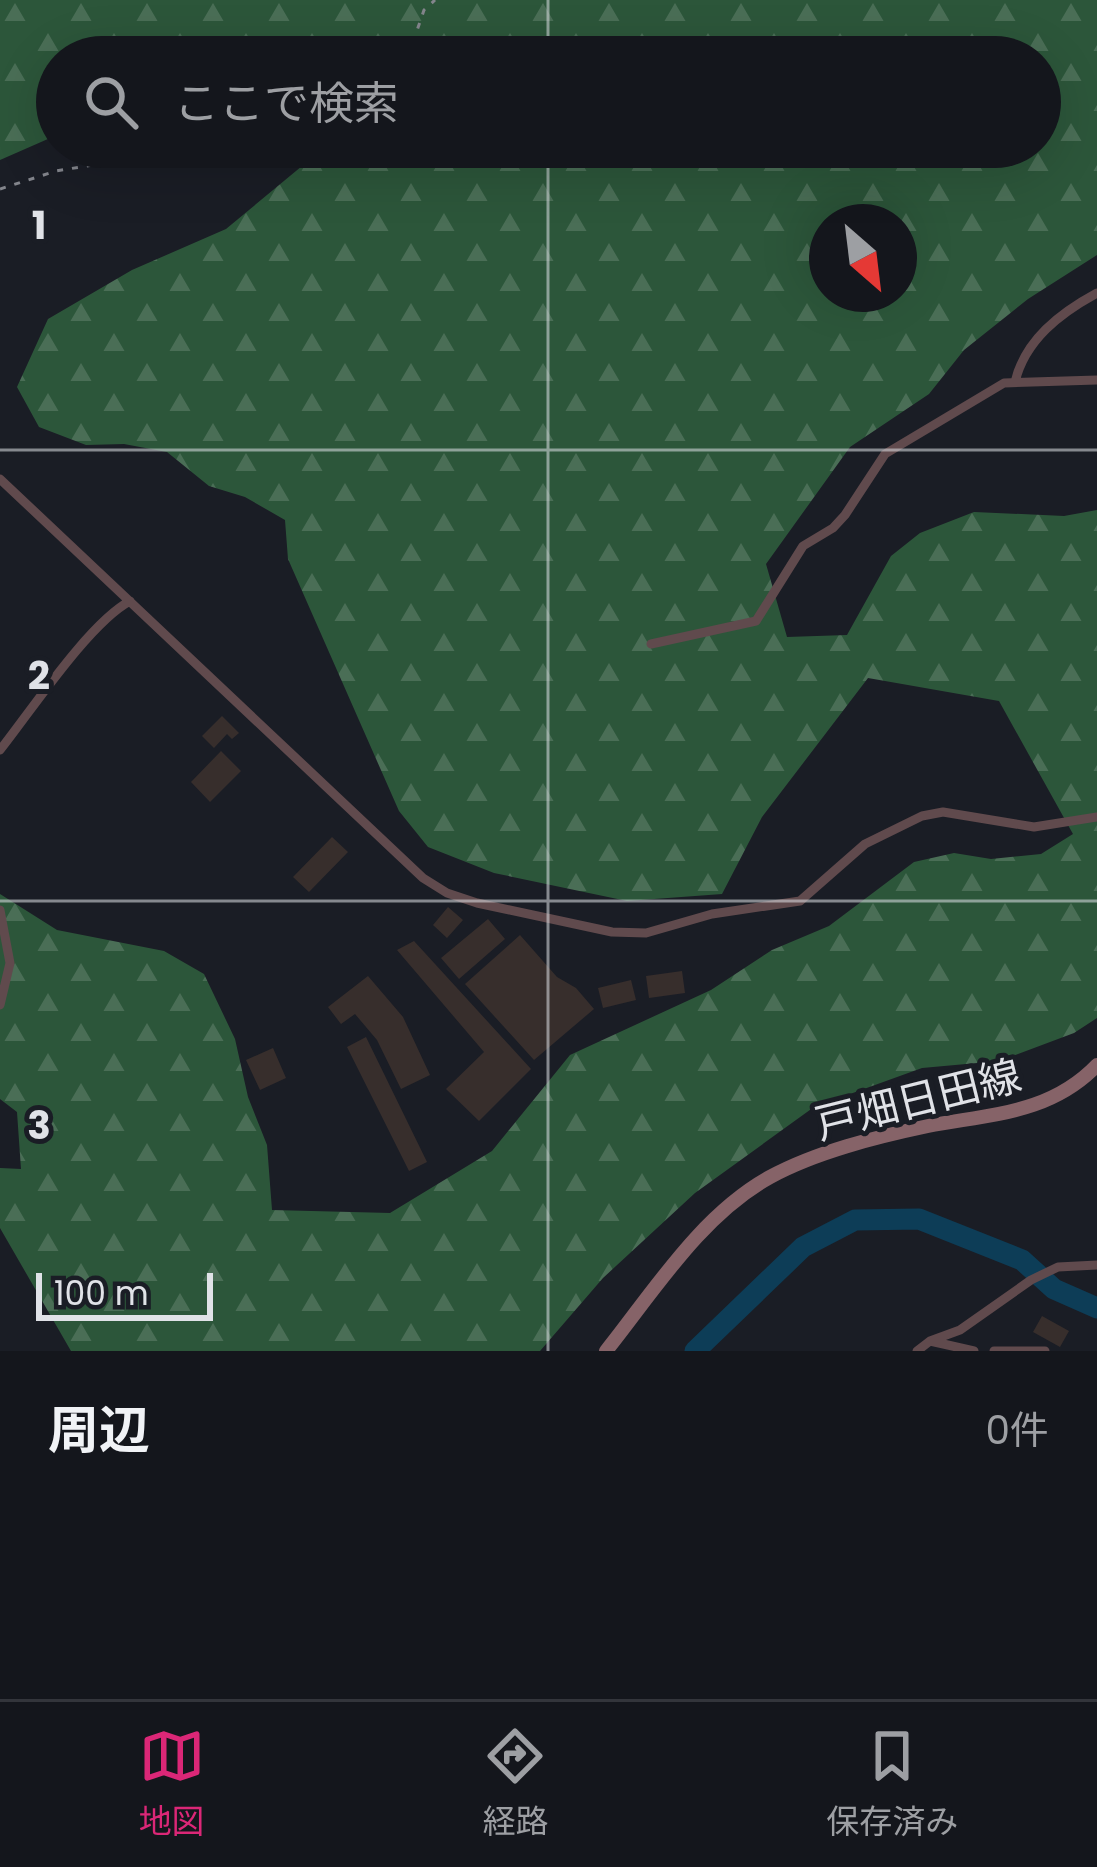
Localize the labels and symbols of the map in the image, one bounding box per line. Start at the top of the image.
text: 1 [32,198,46,253]
north arrow [809,204,917,312]
text: 2 [28,648,50,703]
street label: 戸畑日田線 [809,1046,1027,1154]
text: 3 [27,1098,51,1153]
scale bar [36,1267,213,1320]

